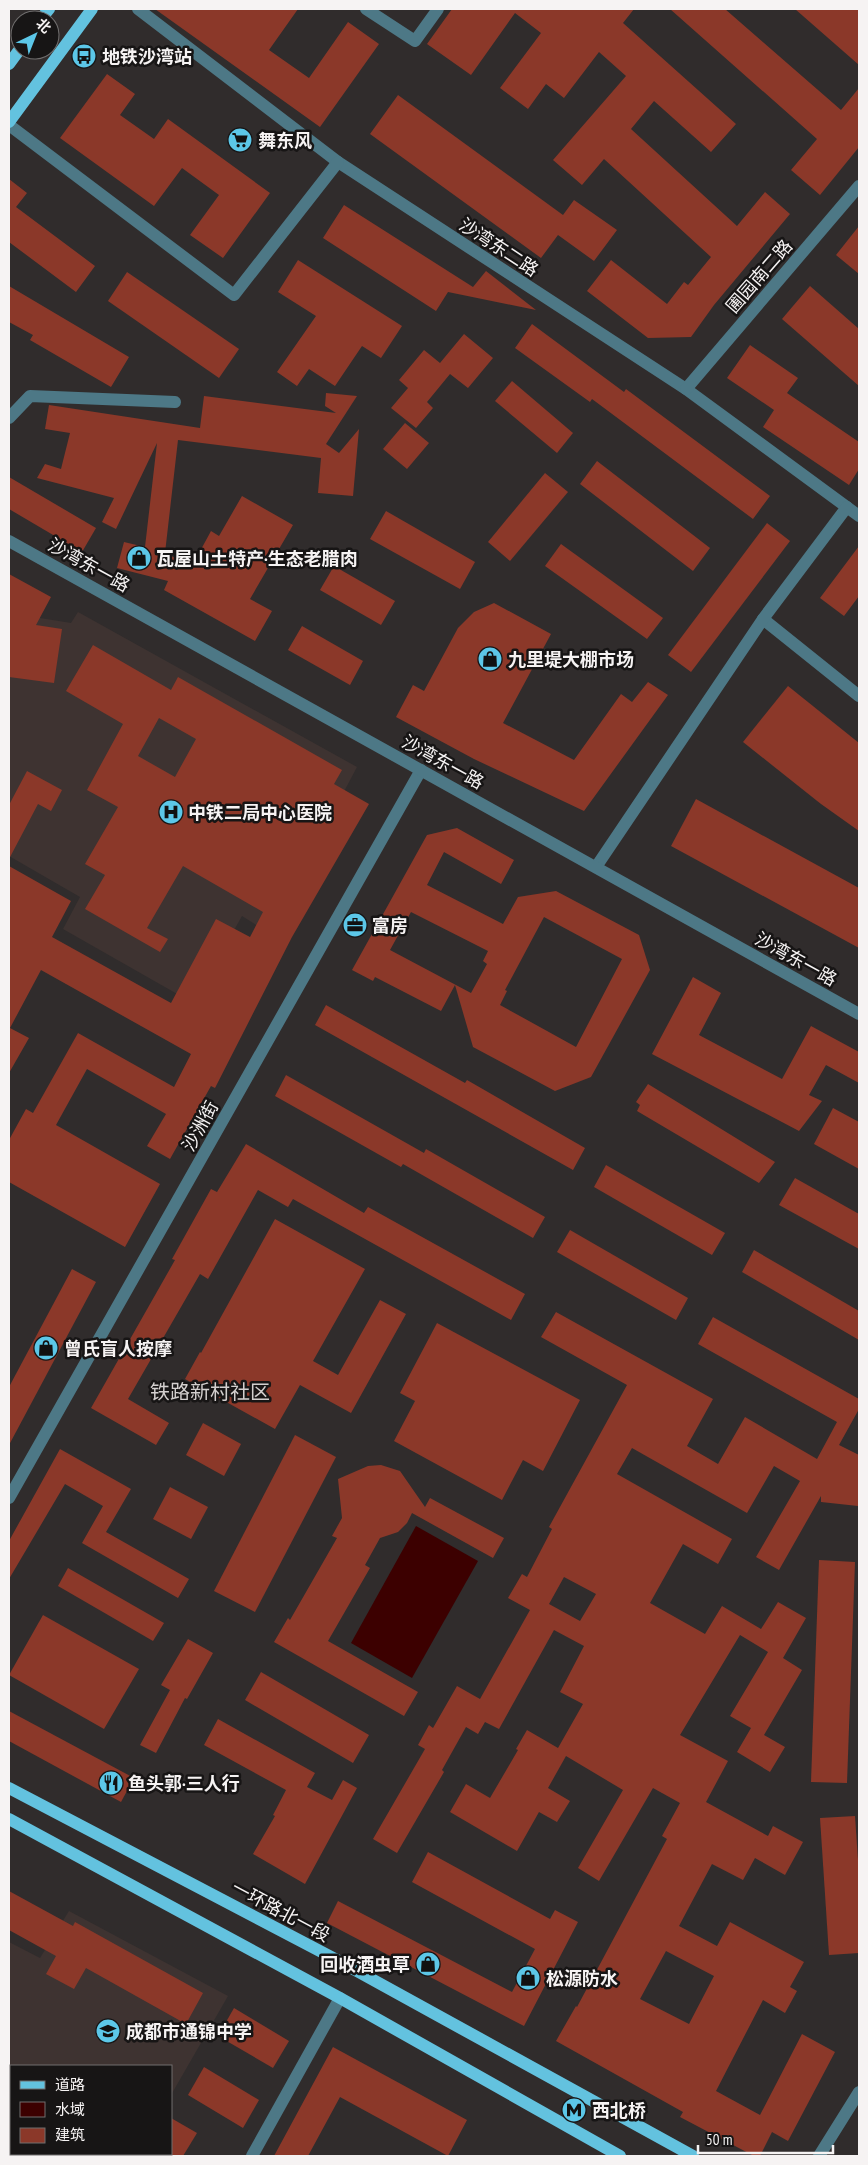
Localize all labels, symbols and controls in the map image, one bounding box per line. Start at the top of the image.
north arrow [10,10,60,60]
text: 北 [33,14,55,37]
bus stop icon: 地铁沙湾站 [71,43,97,69]
place label: 地铁沙湾站 [102,45,192,68]
supermarket icon: 舞东风 [227,127,253,153]
place label: 舞东风 [258,129,312,152]
street label: 沙湾东二路 [455,213,543,281]
street label: 圃园南二路 [721,234,797,318]
street label: 沙湾东一路 [44,533,134,597]
shop icon: 瓦屋山土特产·生态老腊肉 [126,545,152,571]
place label: 瓦屋山土特产·生态老腊肉 [156,547,358,570]
shop icon: 九里堤大棚市场 [477,646,503,672]
place label: 九里堤大棚市场 [508,648,634,671]
street label: 沙湾东一路 [398,730,488,794]
hospital icon: 中铁二局中心医院 [158,799,184,825]
place label: 中铁二局中心医院 [188,801,332,824]
office icon: 富房 [342,912,368,938]
place label: 富房 [372,914,408,937]
street label: 沙湾东一路 [751,927,841,991]
street label: 沙洲街 [177,1097,223,1155]
shop icon: 曾氏盲人按摩 [33,1335,59,1361]
place label: 曾氏盲人按摩 [64,1337,172,1360]
district label: 铁路新村社区 [150,1379,270,1405]
restaurant icon: 鱼头郭·三人行 [98,1770,124,1796]
place label: 鱼头郭·三人行 [128,1772,240,1795]
street label: 一环路北一段 [228,1875,334,1947]
shop icon: 回收酒虫草 [415,1951,441,1977]
place label: 回收酒虫草 [320,1953,410,1976]
shop icon: 松源防水 [515,1965,541,1991]
place label: 松源防水 [546,1967,618,1990]
school or university icon: 成都市通锦中学 [95,2018,121,2044]
place label: 成都市通锦中学 [126,2020,252,2043]
legend [10,2065,172,2155]
text: 道路 [55,2075,85,2094]
metro station icon: 西北桥 [561,2097,587,2123]
place label: 西北桥 [592,2099,646,2122]
text: 水域 [55,2100,85,2119]
scale bar [698,2122,833,2154]
text: 建筑 [55,2125,85,2144]
text: 50 m [706,2130,732,2149]

